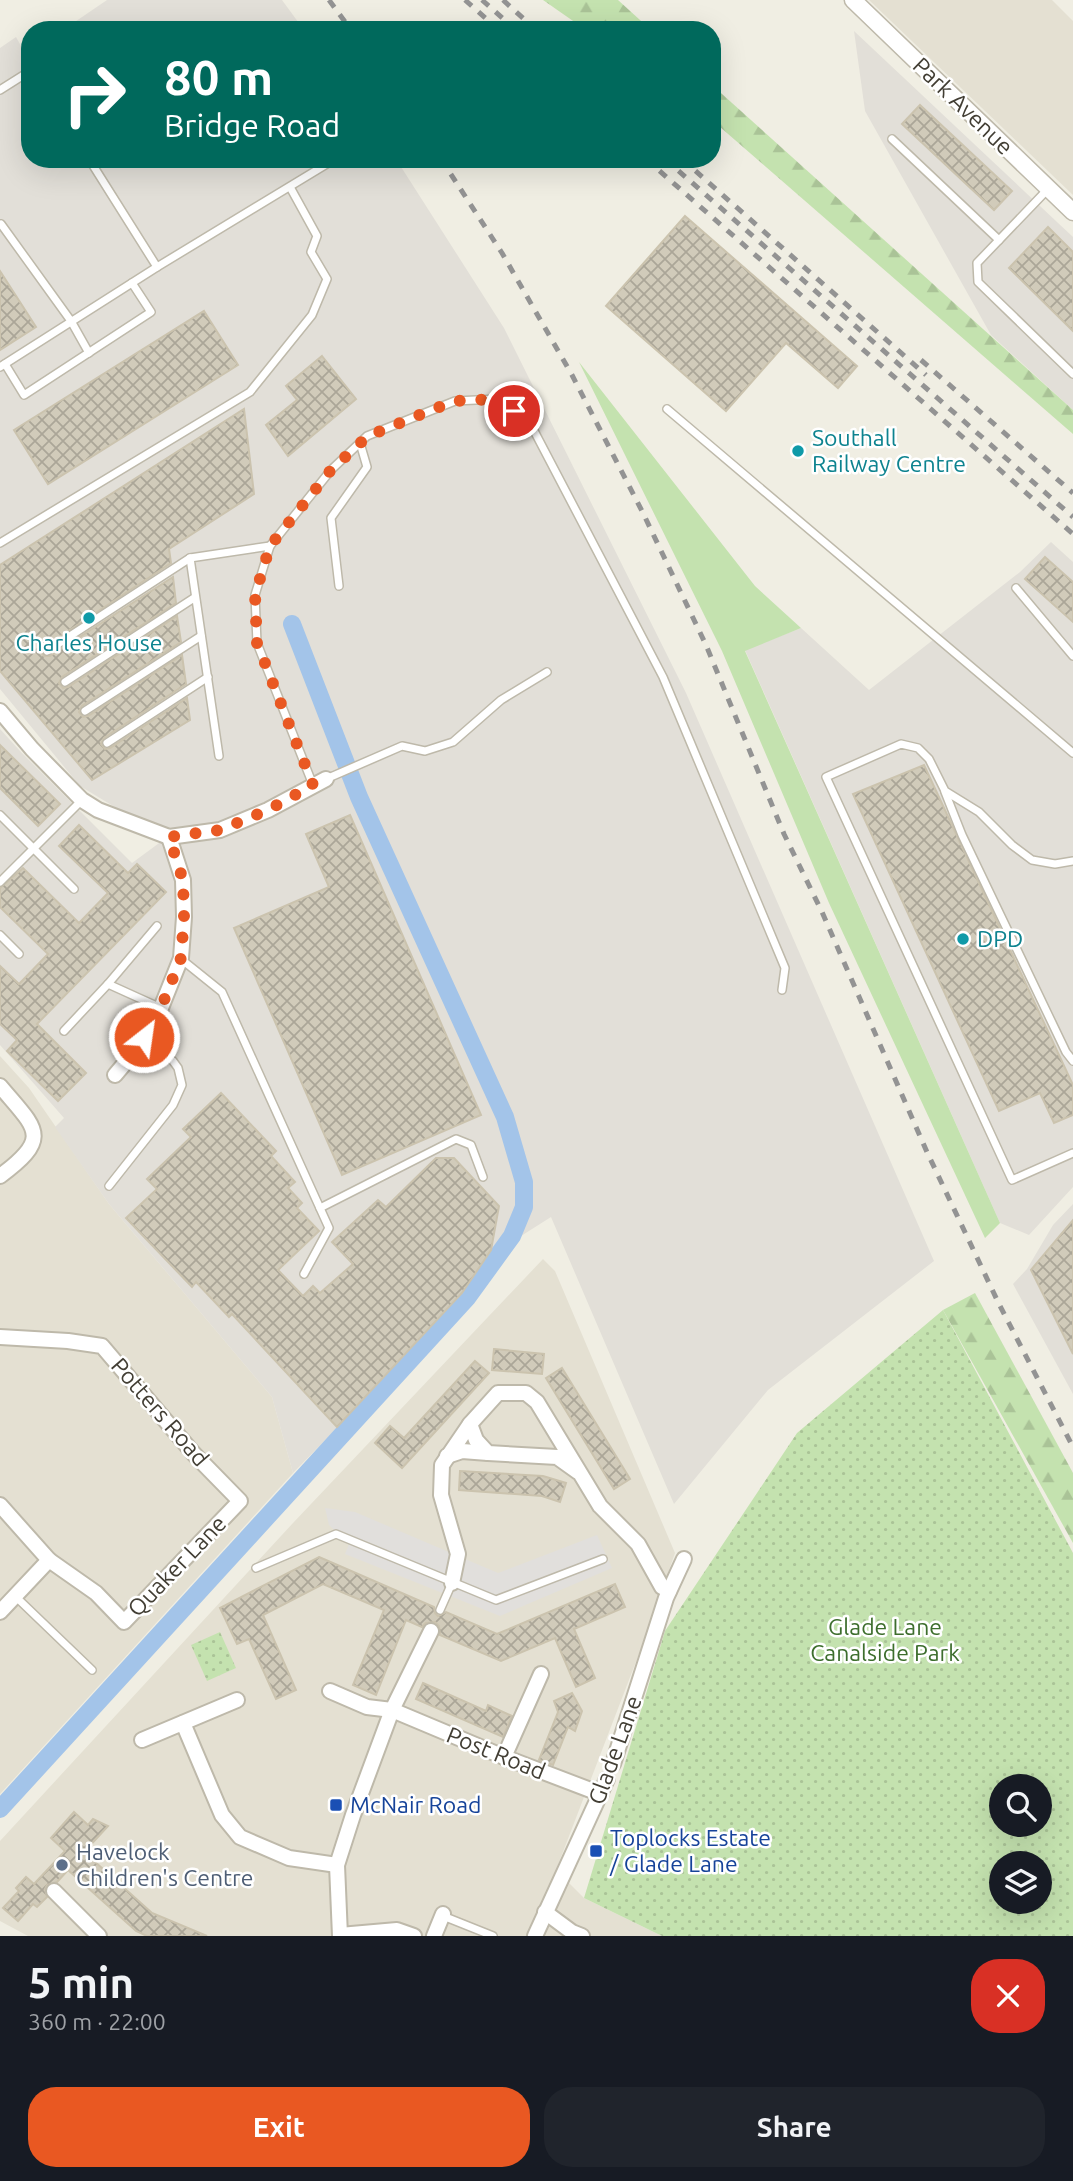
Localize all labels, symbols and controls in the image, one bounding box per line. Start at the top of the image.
icon: right [49,49,140,140]
text: 80 m [164,49,273,104]
street label: Park Avenue [908,52,1018,159]
text: Bridge Road [164,107,340,143]
pin [484,381,544,441]
icon: arrive [495,392,533,430]
place label: Southall Railway Centre [812,425,966,476]
marker: Southall Railway Centre [790,443,806,459]
marker: Charles House [81,610,97,626]
place label: Charles House [15,630,163,655]
place label: DPD [977,926,1023,951]
marker: DPD [955,931,971,947]
position arrow [107,1000,181,1074]
street label: Potters Road [107,1353,214,1471]
street label: Quaker Lane [122,1510,231,1621]
park label: Glade Lane Canalside Park [810,1614,960,1665]
street label: Glade Lane [583,1692,646,1808]
street label: Post Road [443,1721,549,1784]
map controls [989,1774,1052,1914]
button: search [989,1774,1052,1837]
place label: McNair Road [350,1792,482,1817]
marker: McNair Road [328,1797,344,1813]
place label: Toplocks Estate / Glade Lane [609,1825,771,1876]
place label: Havelock Children's Centre [76,1839,254,1890]
marker: Toplocks Estate / Glade Lane [588,1843,604,1859]
button: layers [989,1851,1052,1914]
marker: Havelock Children's Centre [54,1857,70,1873]
text: 5 min [28,1959,134,2006]
button: close [971,1959,1045,2033]
text: 360 m · 22:00 [28,2009,166,2034]
button: Exit [28,2087,530,2167]
button: Share [544,2087,1045,2167]

